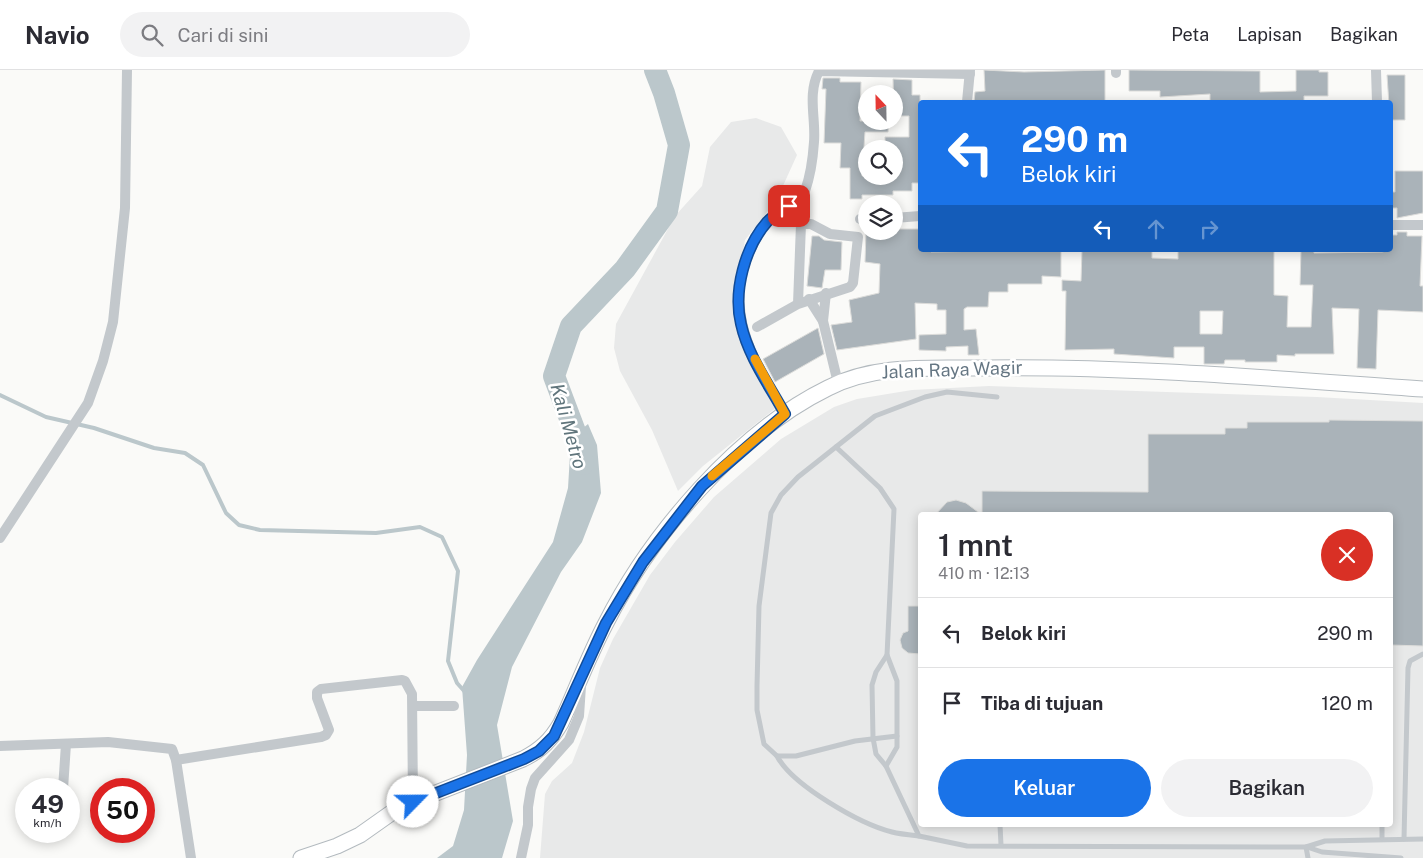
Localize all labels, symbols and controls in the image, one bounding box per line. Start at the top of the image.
search box [120,12,470,57]
text: Navio [25,21,90,49]
icon: search [138,21,166,49]
text: Cari di sini [178,24,268,46]
text: Peta [1171,24,1209,45]
text: Lapisan [1237,24,1302,45]
text: Bagikan [1330,24,1398,45]
north arrow [858,85,902,130]
map controls [858,85,903,240]
text: 290 m [1021,119,1128,160]
icon: left [938,120,1003,185]
button: search [858,140,903,185]
text: Belok kiri [1021,161,1117,187]
pin [768,185,810,227]
icon: arrive [775,192,803,220]
button: layers [858,195,903,240]
icon: left [1089,215,1117,243]
icon: ahead [1142,215,1170,243]
icon: right [1195,215,1223,243]
street label: Jalan Raya Wagir [881,357,1023,382]
water label: Kali Metro [546,381,592,471]
text: 1 mnt [938,527,1013,563]
button: close [1321,529,1373,581]
text: 410 m · 12:13 [938,564,1030,583]
icon: left [938,619,966,647]
text: Belok kiri [981,622,1066,644]
text: 290 m [1317,622,1373,644]
icon: arrive [938,689,966,717]
text: Tiba di tujuan [981,692,1103,714]
text: 120 m [1321,692,1373,714]
button: Keluar [938,759,1151,817]
button: Bagikan [1161,759,1373,817]
position arrow [386,775,438,827]
speed limit sign: 50 [90,778,155,843]
text: 49 [31,789,64,819]
text: km/h [33,816,62,830]

